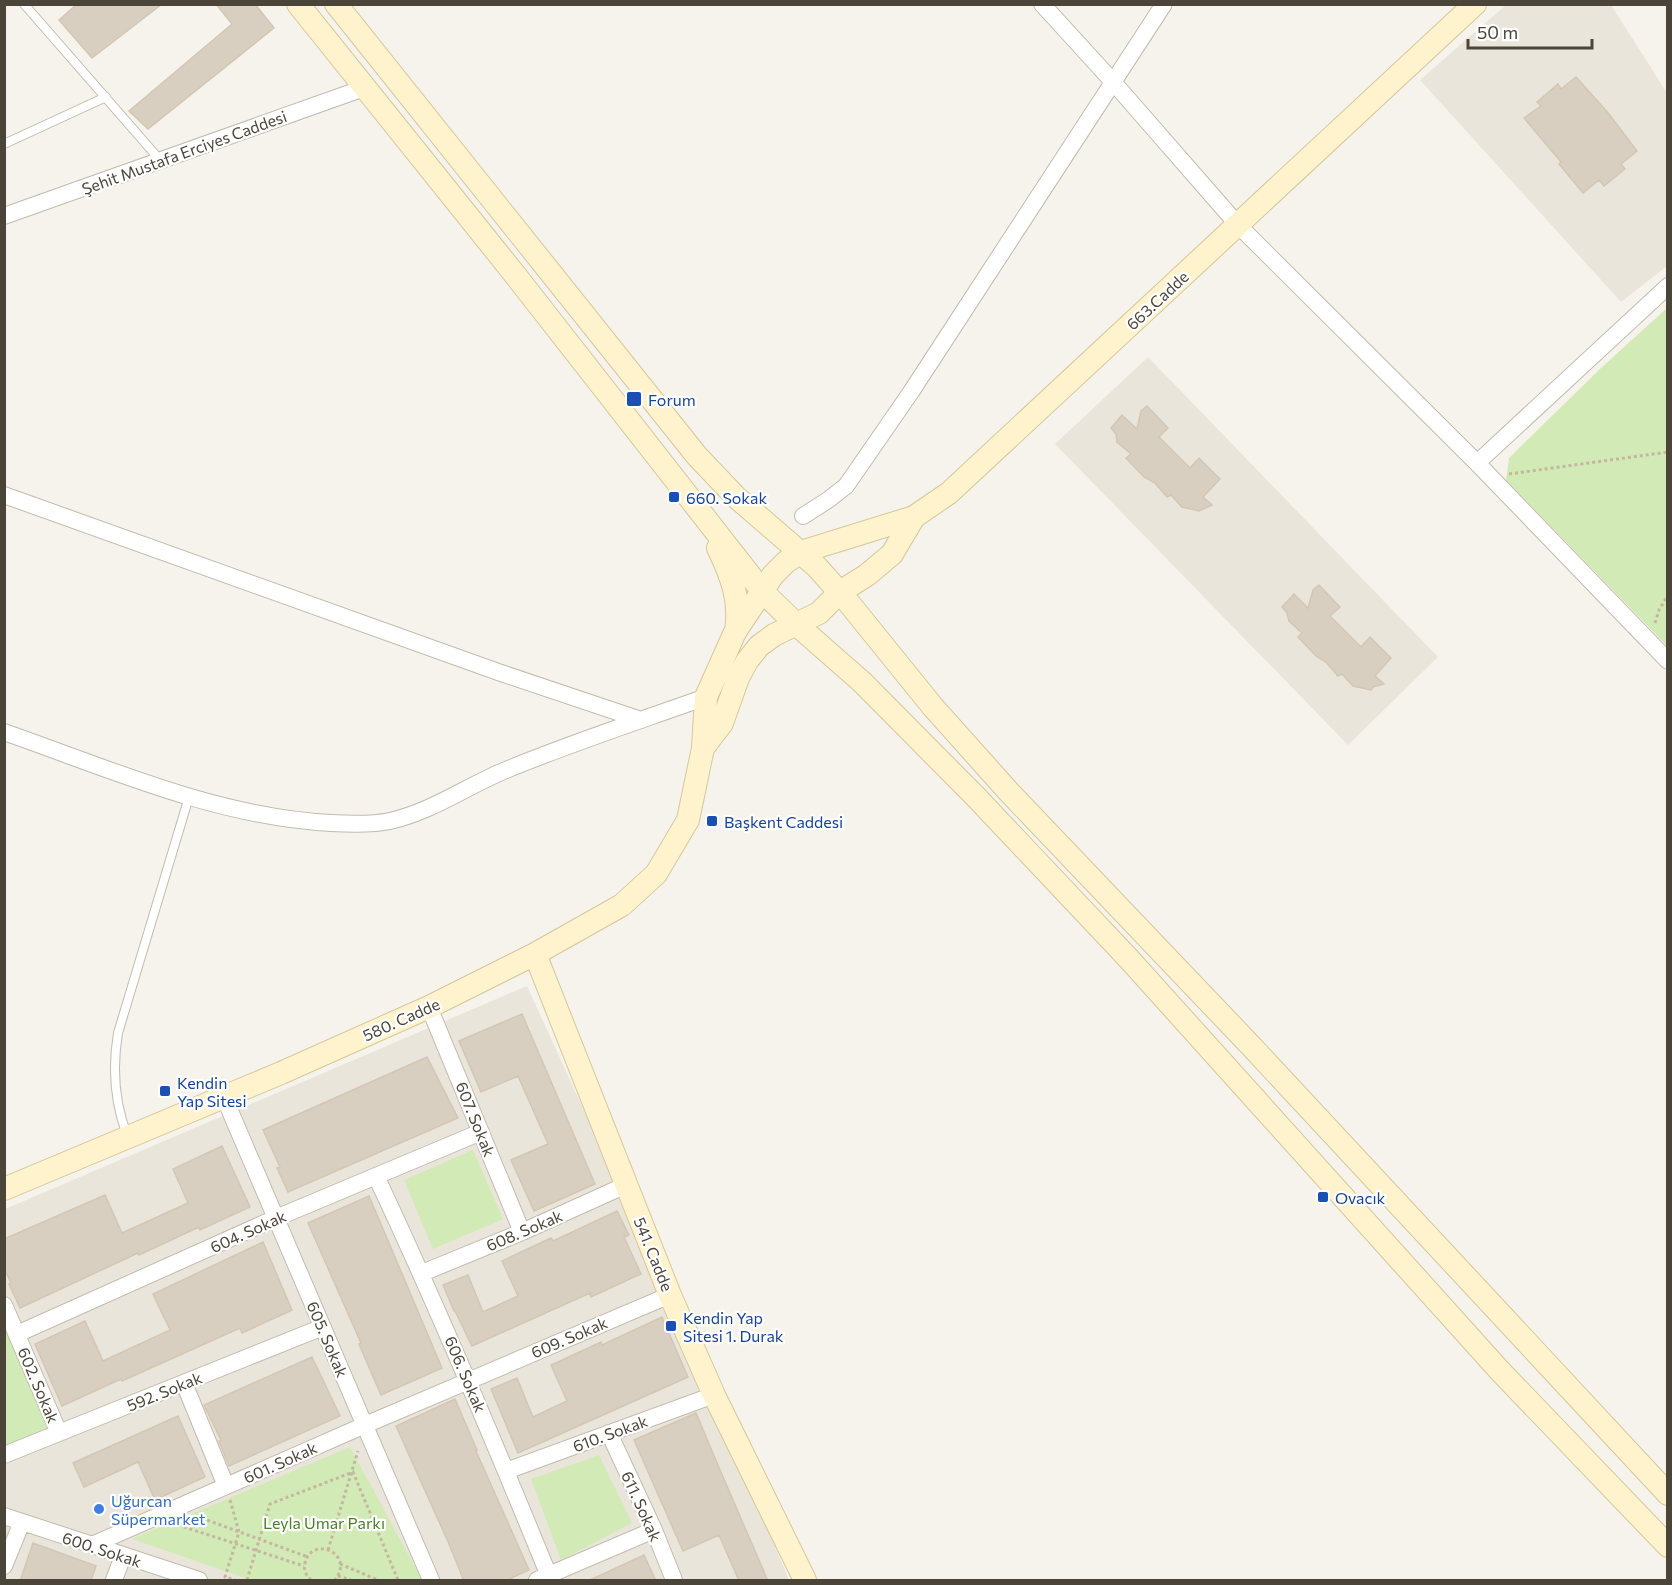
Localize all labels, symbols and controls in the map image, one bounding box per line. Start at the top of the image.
scale bar [1468,12,1592,50]
text: 50 m [1477,21,1518,43]
street label: Şehit Mustafa Erciyes Caddesi [79,106,289,198]
street label: 663.Cadde [1122,267,1192,333]
marker: Forum [625,390,643,408]
place label: Forum [648,390,696,409]
place label: 660. Sokak [686,488,767,507]
marker: 660. Sokak [667,490,681,504]
place label: Başkent Caddesi [724,812,843,831]
marker: Başkent Caddesi [705,814,719,828]
street label: 580. Cadde [360,994,442,1044]
place label: Kendin Yap Sitesi [177,1073,247,1110]
street label: 607. Sokak [452,1079,500,1159]
marker: Kendin Yap Sitesi [158,1084,172,1098]
place label: Ovacık [1335,1188,1386,1207]
marker: Ovacık [1316,1190,1330,1204]
street label: 608. Sokak [483,1205,565,1255]
street label: 604. Sokak [207,1206,289,1256]
street label: 541. Cadde [631,1214,677,1294]
street label: 605. Sokak [304,1298,353,1380]
place label: Kendin Yap Sitesi 1. Durak [683,1308,784,1345]
street label: 609. Sokak [528,1312,610,1362]
marker: Kendin Yap Sitesi 1. Durak [664,1319,678,1333]
street label: 606. Sokak [441,1333,491,1415]
street label: 602. Sokak [15,1344,64,1426]
street label: 592. Sokak [124,1367,205,1415]
street label: 610. Sokak [570,1411,650,1455]
street label: 601. Sokak [240,1437,320,1487]
street label: 611. Sokak [618,1468,666,1544]
place label: Uğurcan Süpermarket [111,1491,206,1528]
marker: Uğurcan Süpermarket [92,1502,106,1516]
park label: Leyla Umar Parkı [263,1513,385,1532]
street label: 600. Sokak [60,1527,144,1571]

